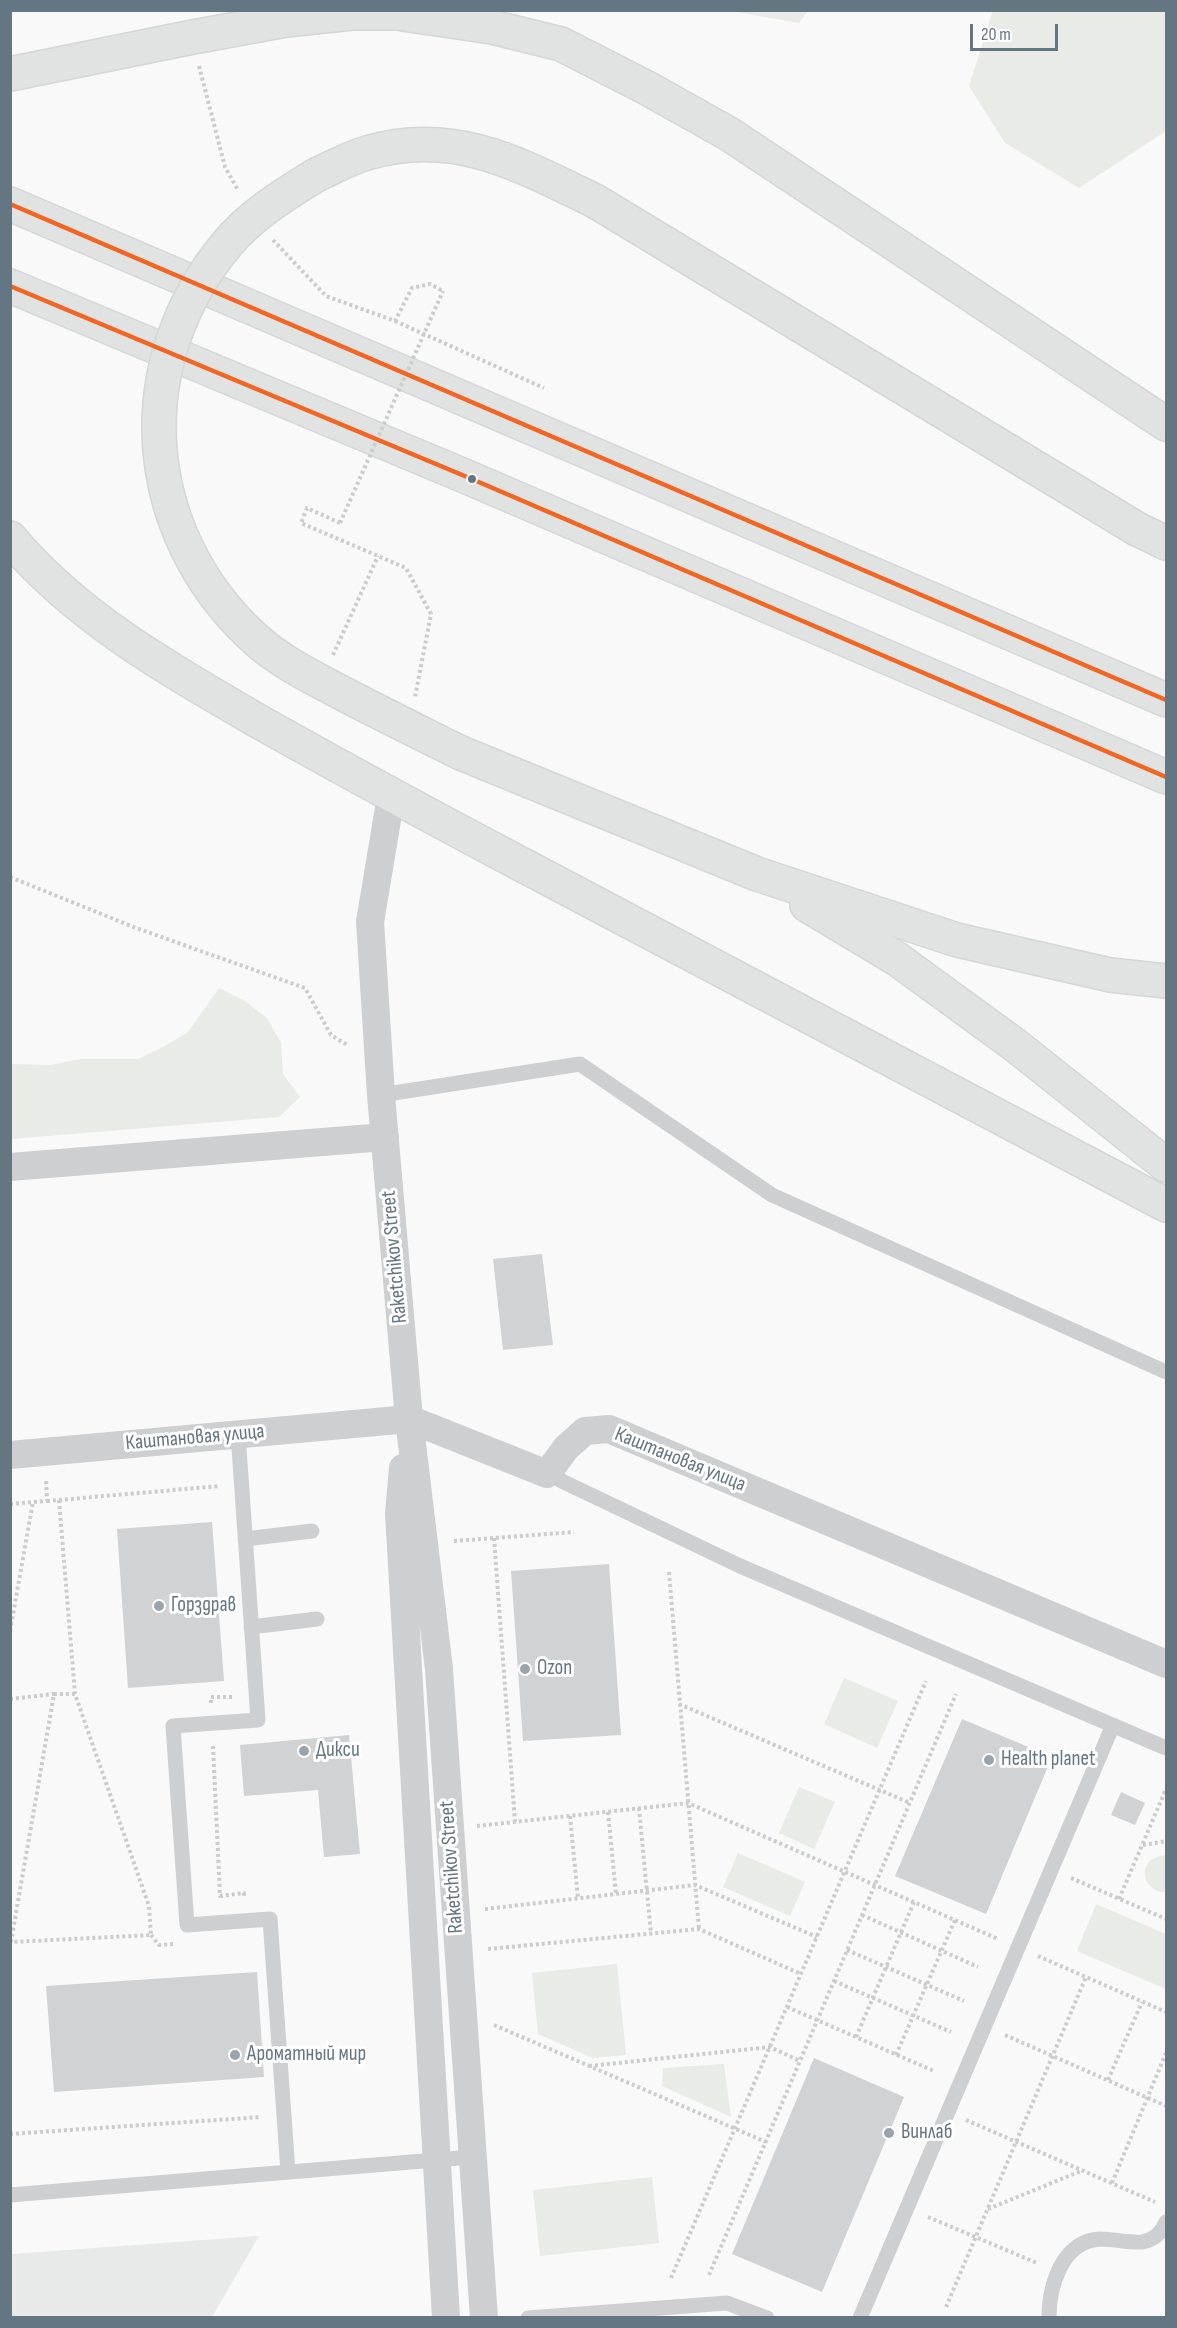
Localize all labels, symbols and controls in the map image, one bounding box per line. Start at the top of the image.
scale bar [973,12,1062,50]
text: 20 m [981,24,1011,45]
unlabelled marker [466,473,478,485]
street label: Raketchikov Street [377,1190,413,1324]
street label: Каштановая улица [125,1419,265,1457]
street label: Каштановая улица [611,1422,749,1498]
place label: Горздрав [171,1593,236,1619]
marker: Горздрав [152,1599,166,1613]
place label: Ozon [537,1656,572,1682]
marker: Ozon [518,1662,532,1676]
place label: Дикси [316,1738,360,1764]
marker: Дикси [297,1744,311,1758]
place label: Health planet [1001,1747,1095,1773]
marker: Health planet [982,1753,996,1767]
street label: Raketchikov Street [435,1800,469,1934]
place label: Ароматный мир [247,2042,366,2068]
marker: Ароматный мир [228,2048,242,2062]
place label: Винлаб [901,2120,952,2146]
marker: Винлаб [882,2126,896,2140]

